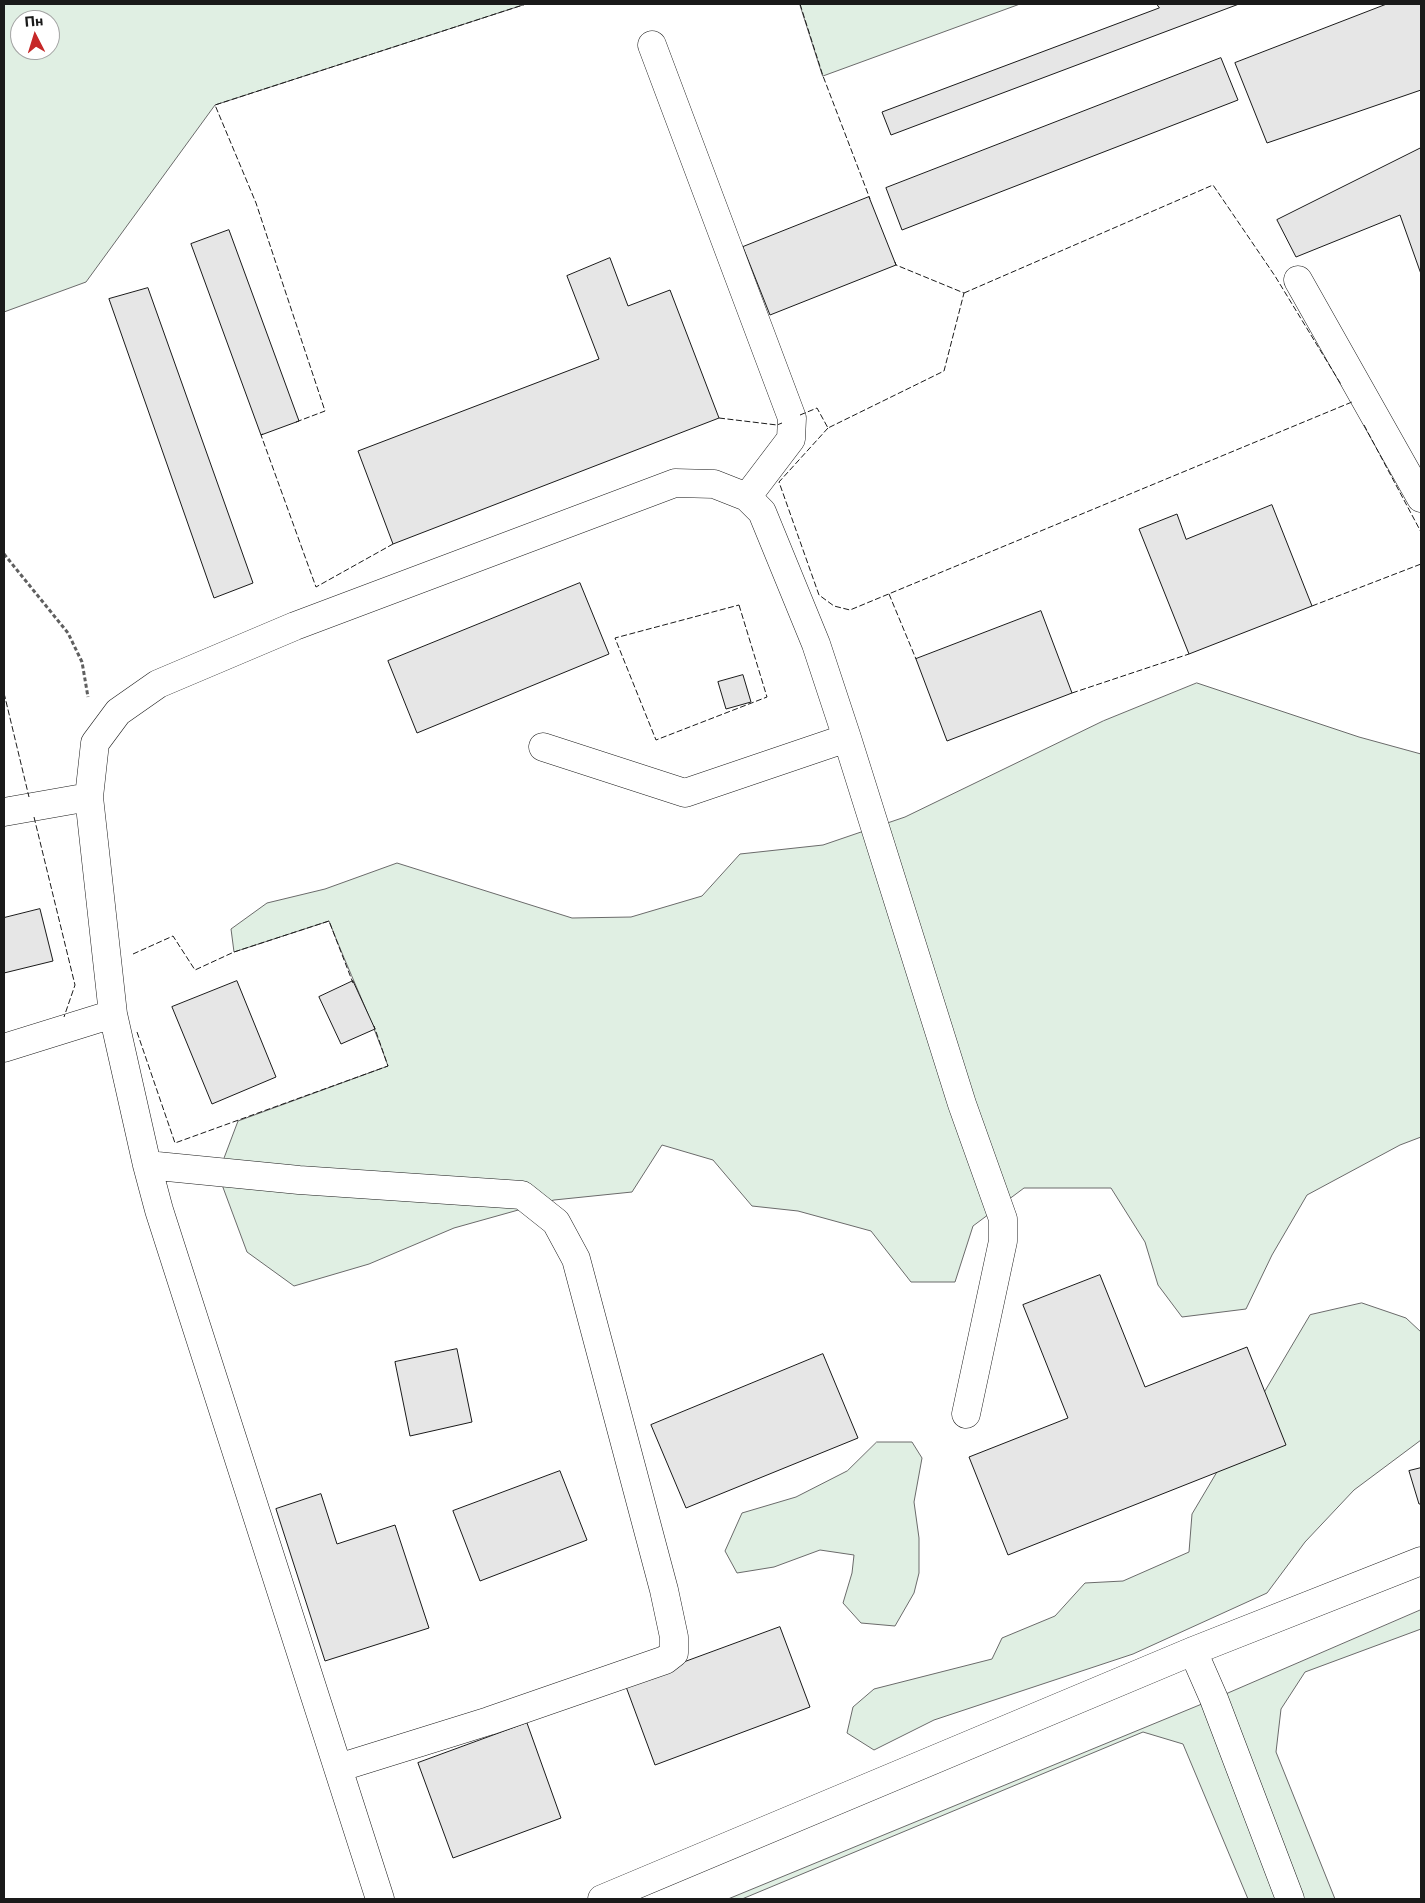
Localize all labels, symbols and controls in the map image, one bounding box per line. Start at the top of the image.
north arrow [10,10,60,60]
text: Пн [24,11,44,30]

